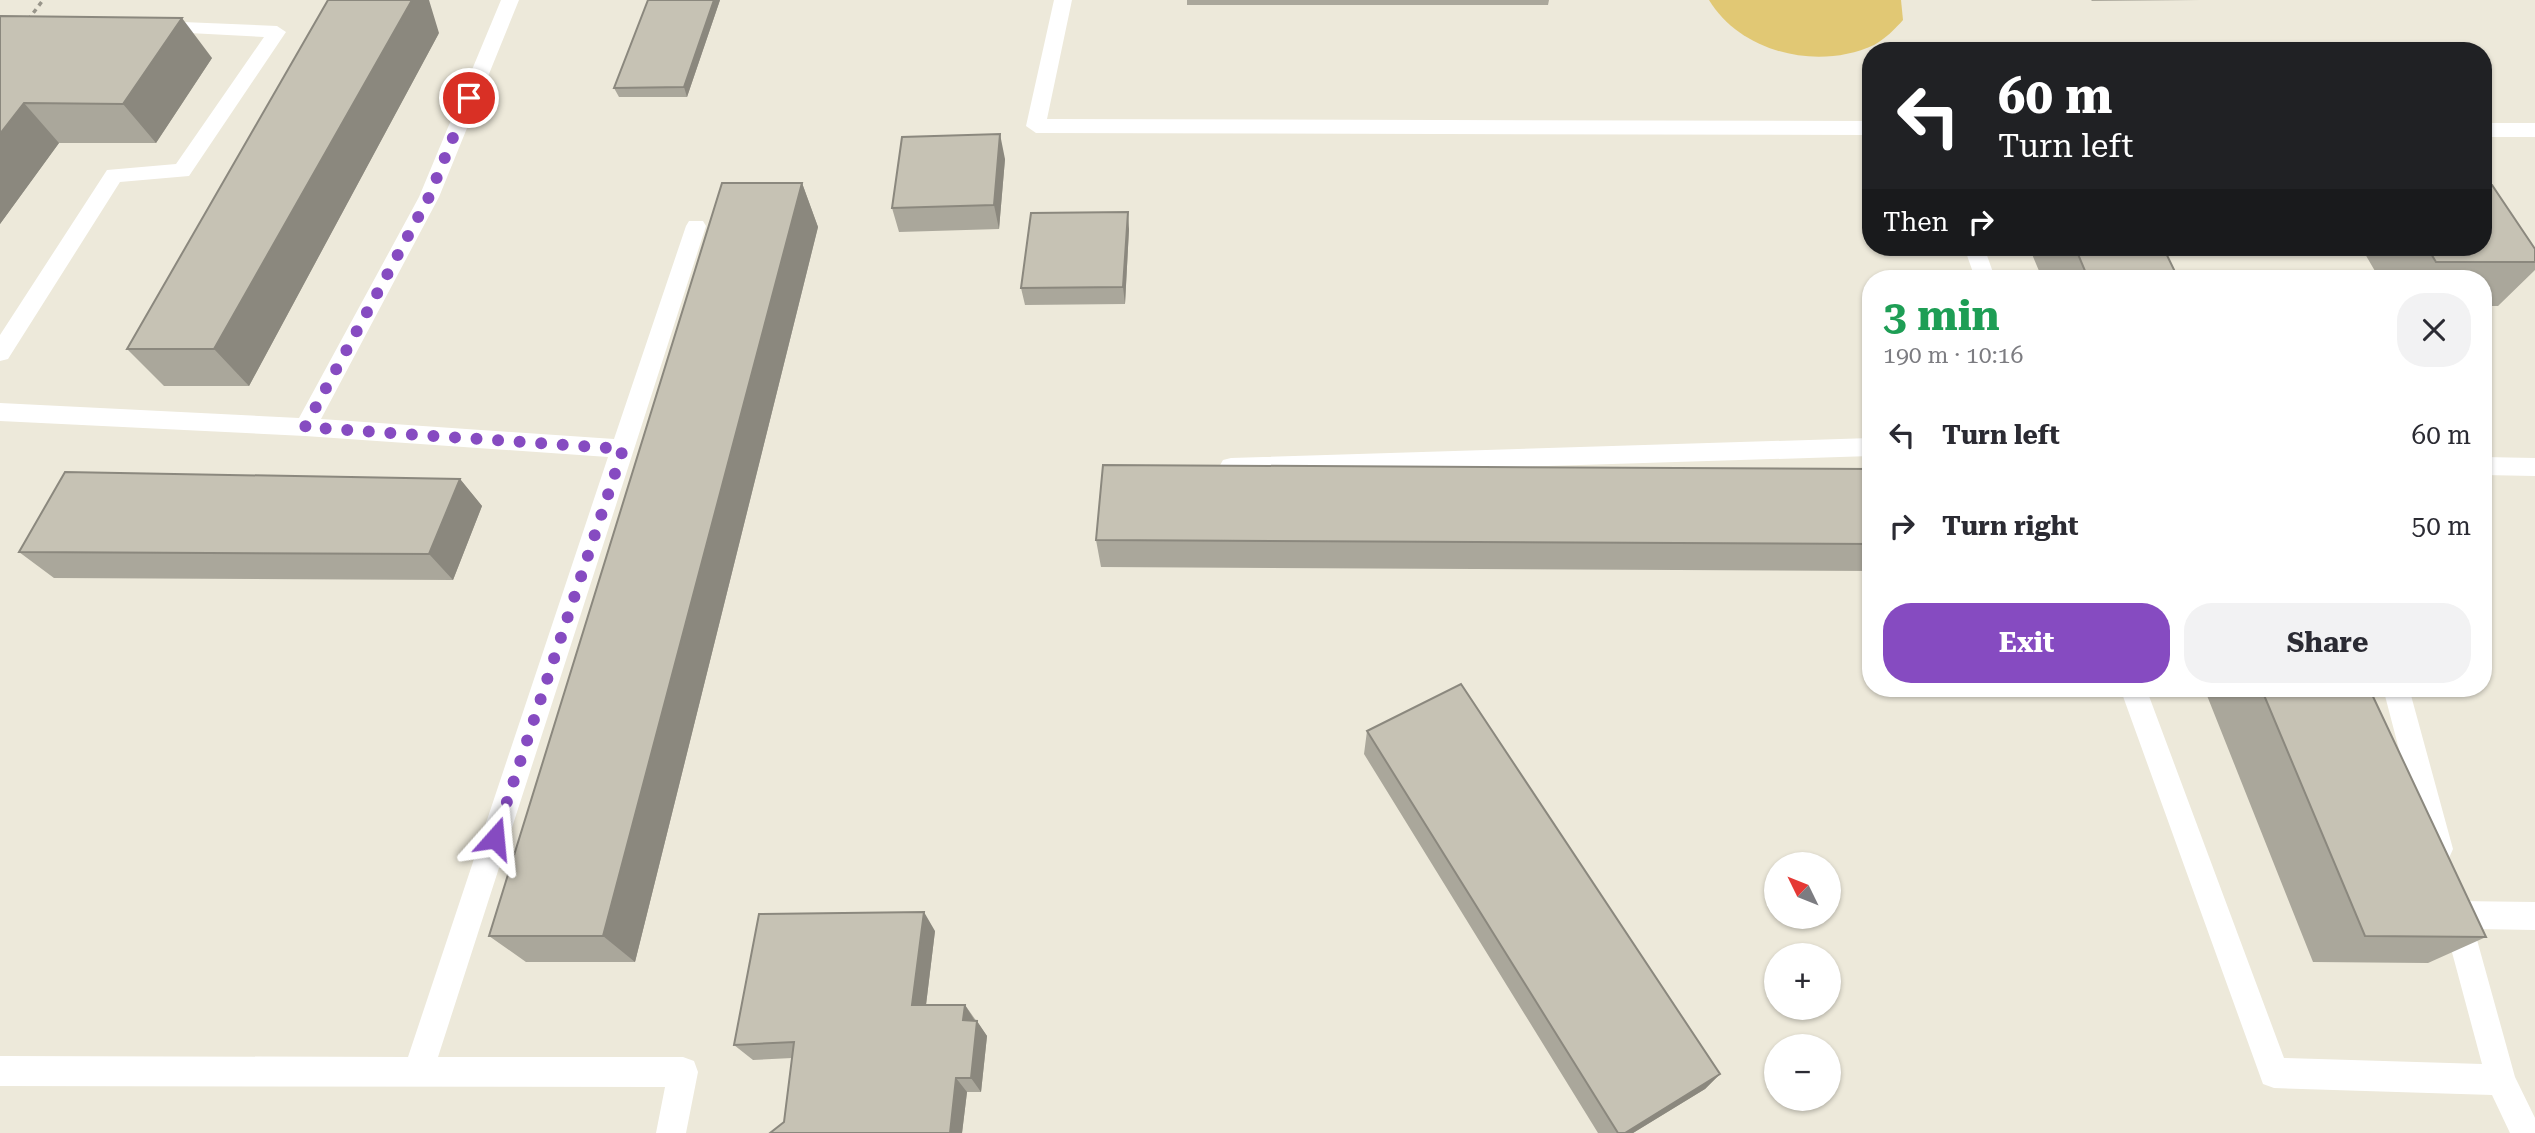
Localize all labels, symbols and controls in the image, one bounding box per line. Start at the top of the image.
pin [439,68,499,128]
text: 60 m [1998,68,2113,125]
icon: left [1883,70,1974,161]
icon: arrive [450,79,488,117]
text: Turn left [1998,127,2133,165]
icon: right [1962,203,2000,241]
text: Then [1883,207,1948,237]
text: 3 min [1883,291,2000,340]
button: close [2397,293,2471,367]
text: 190 m · 10:16 [1883,342,2023,369]
icon: left [1883,416,1921,454]
text: Turn left [1942,420,2060,450]
text: 60 m [2412,420,2471,450]
icon: right [1883,507,1921,545]
text: Turn right [1942,511,2078,541]
text: 50 m [2412,511,2471,541]
button: Exit [1883,603,2170,683]
button: Share [2184,603,2471,683]
position arrow [458,801,532,875]
north arrow [1764,852,1841,929]
map controls [1764,852,1841,1111]
button: + [1764,943,1841,1020]
button: − [1764,1034,1841,1111]

